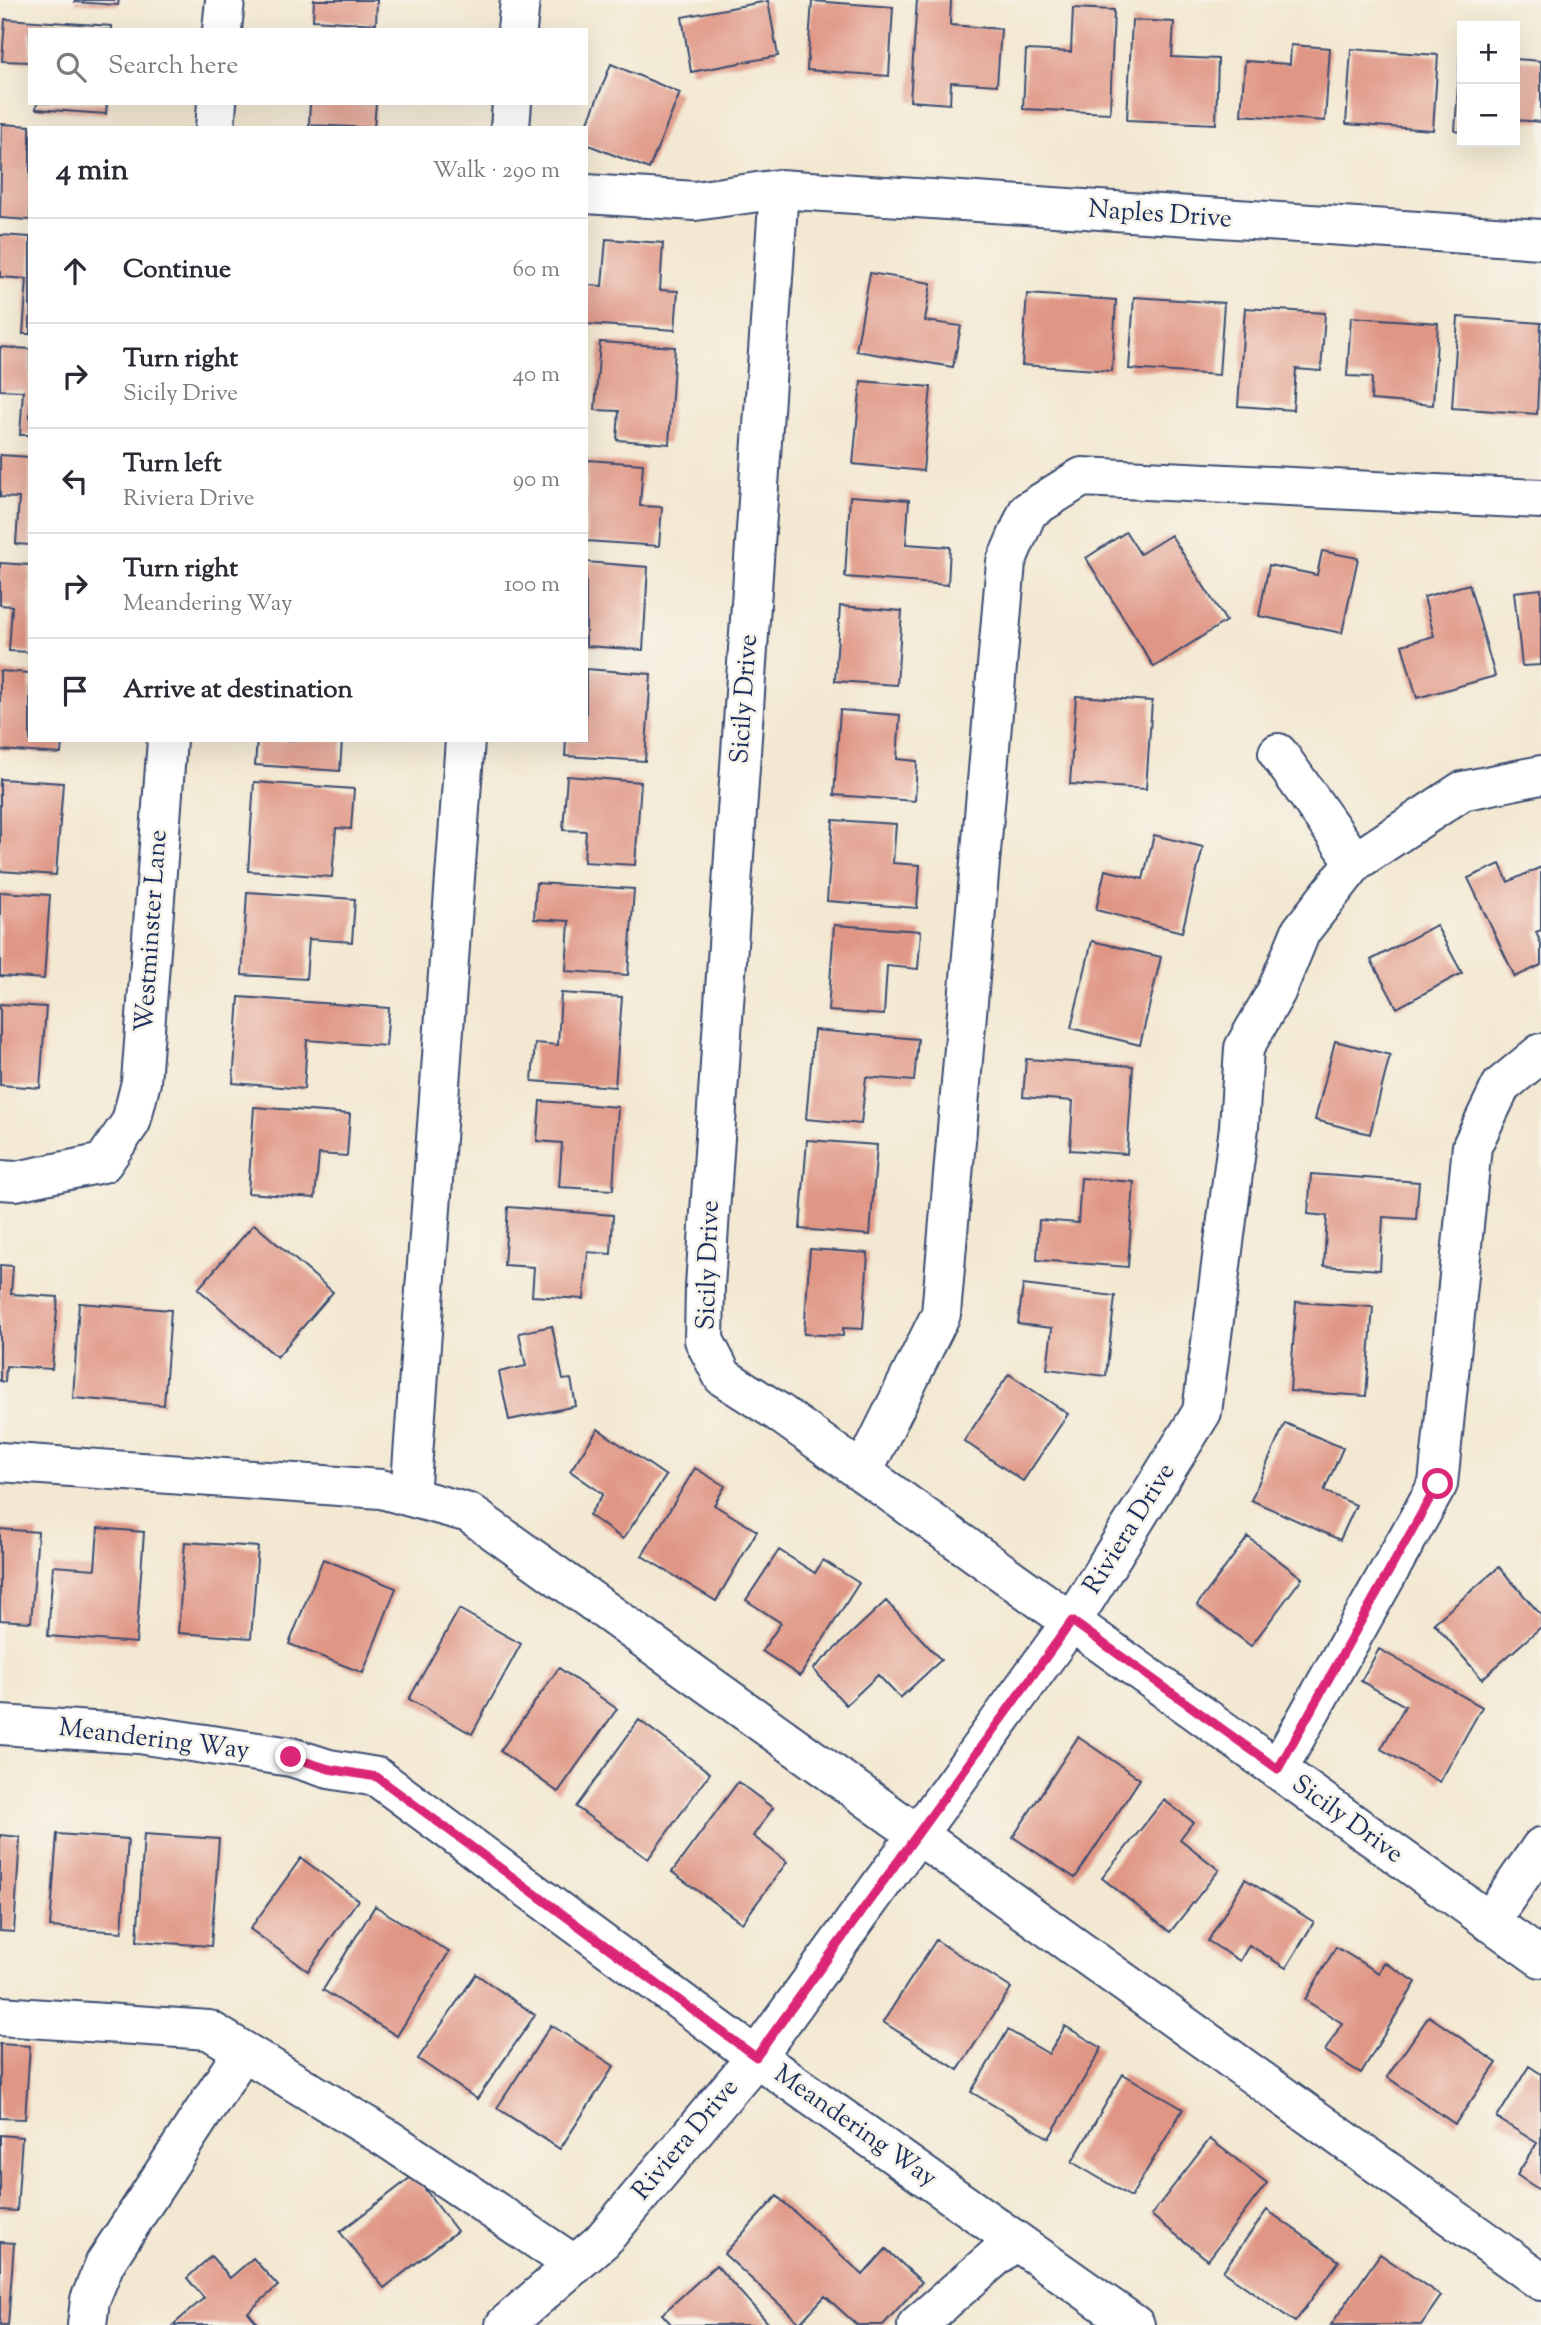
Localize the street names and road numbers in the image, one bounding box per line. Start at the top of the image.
street label: Naples Drive [1087,192,1233,238]
street label: Sicily Drive [722,633,768,765]
street label: Westminster Lane [126,828,178,1034]
street label: Sicily Drive [688,1199,730,1331]
street label: Riviera Drive [1075,1456,1185,1602]
street label: Meandering Way [57,1710,251,1770]
street label: Sicily Drive [1284,1767,1410,1873]
street label: Meandering Way [766,2057,944,2197]
street label: Riviera Drive [624,2071,748,2209]

